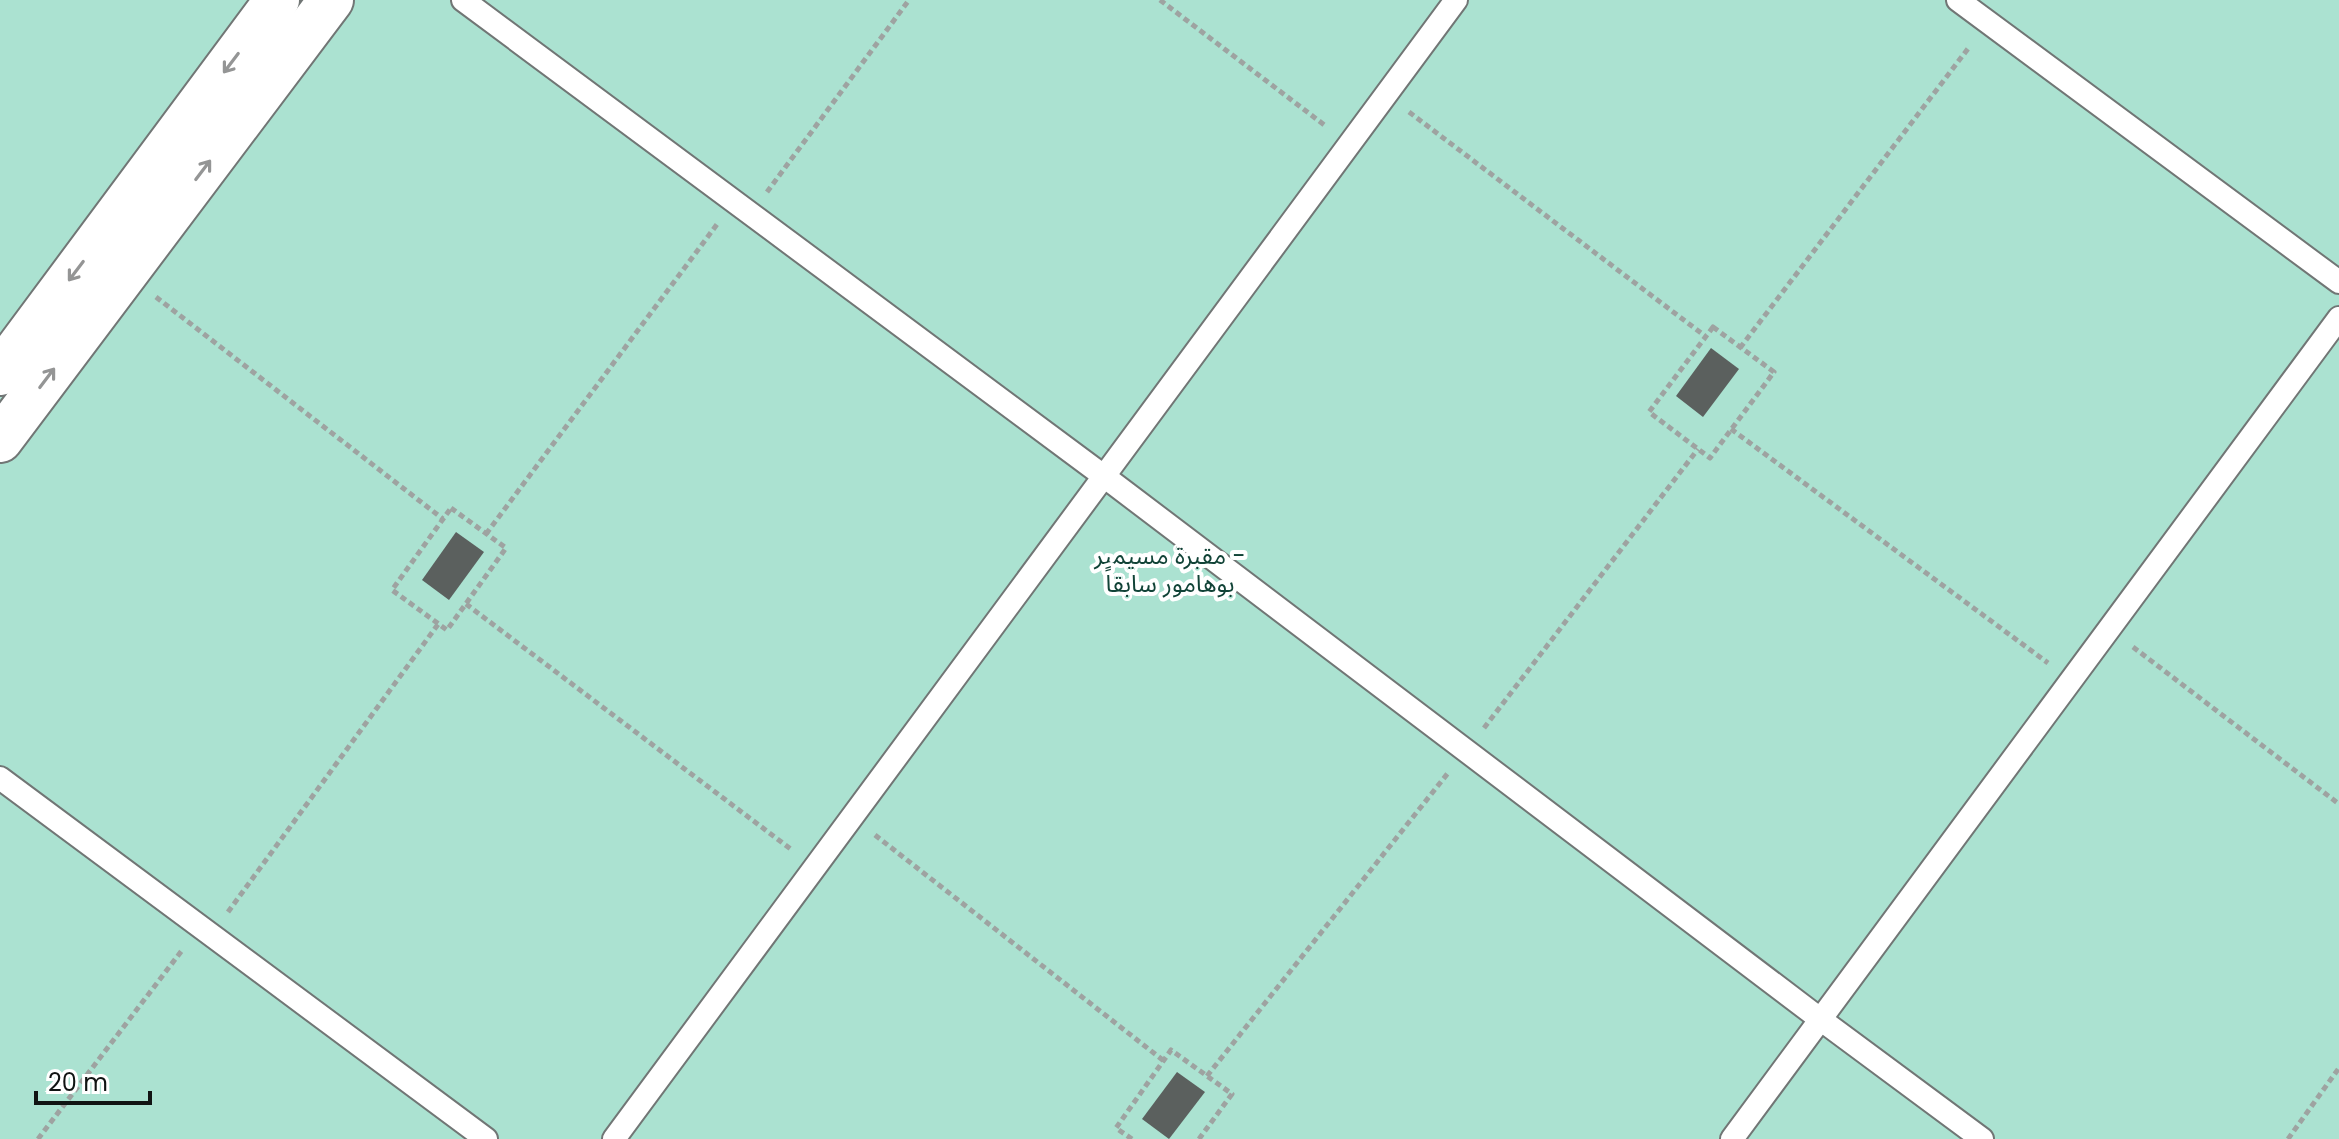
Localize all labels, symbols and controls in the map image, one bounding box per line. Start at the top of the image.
one-way arrow [222,51,239,73]
one-way arrow [195,160,212,181]
one-way arrow [67,260,84,281]
one-way arrow [38,367,55,389]
park label: مقبرة مسيمير - بوهامور سابقاً [1093,539,1246,600]
scale bar [36,1055,150,1105]
text: 20 m [48,1066,108,1099]

